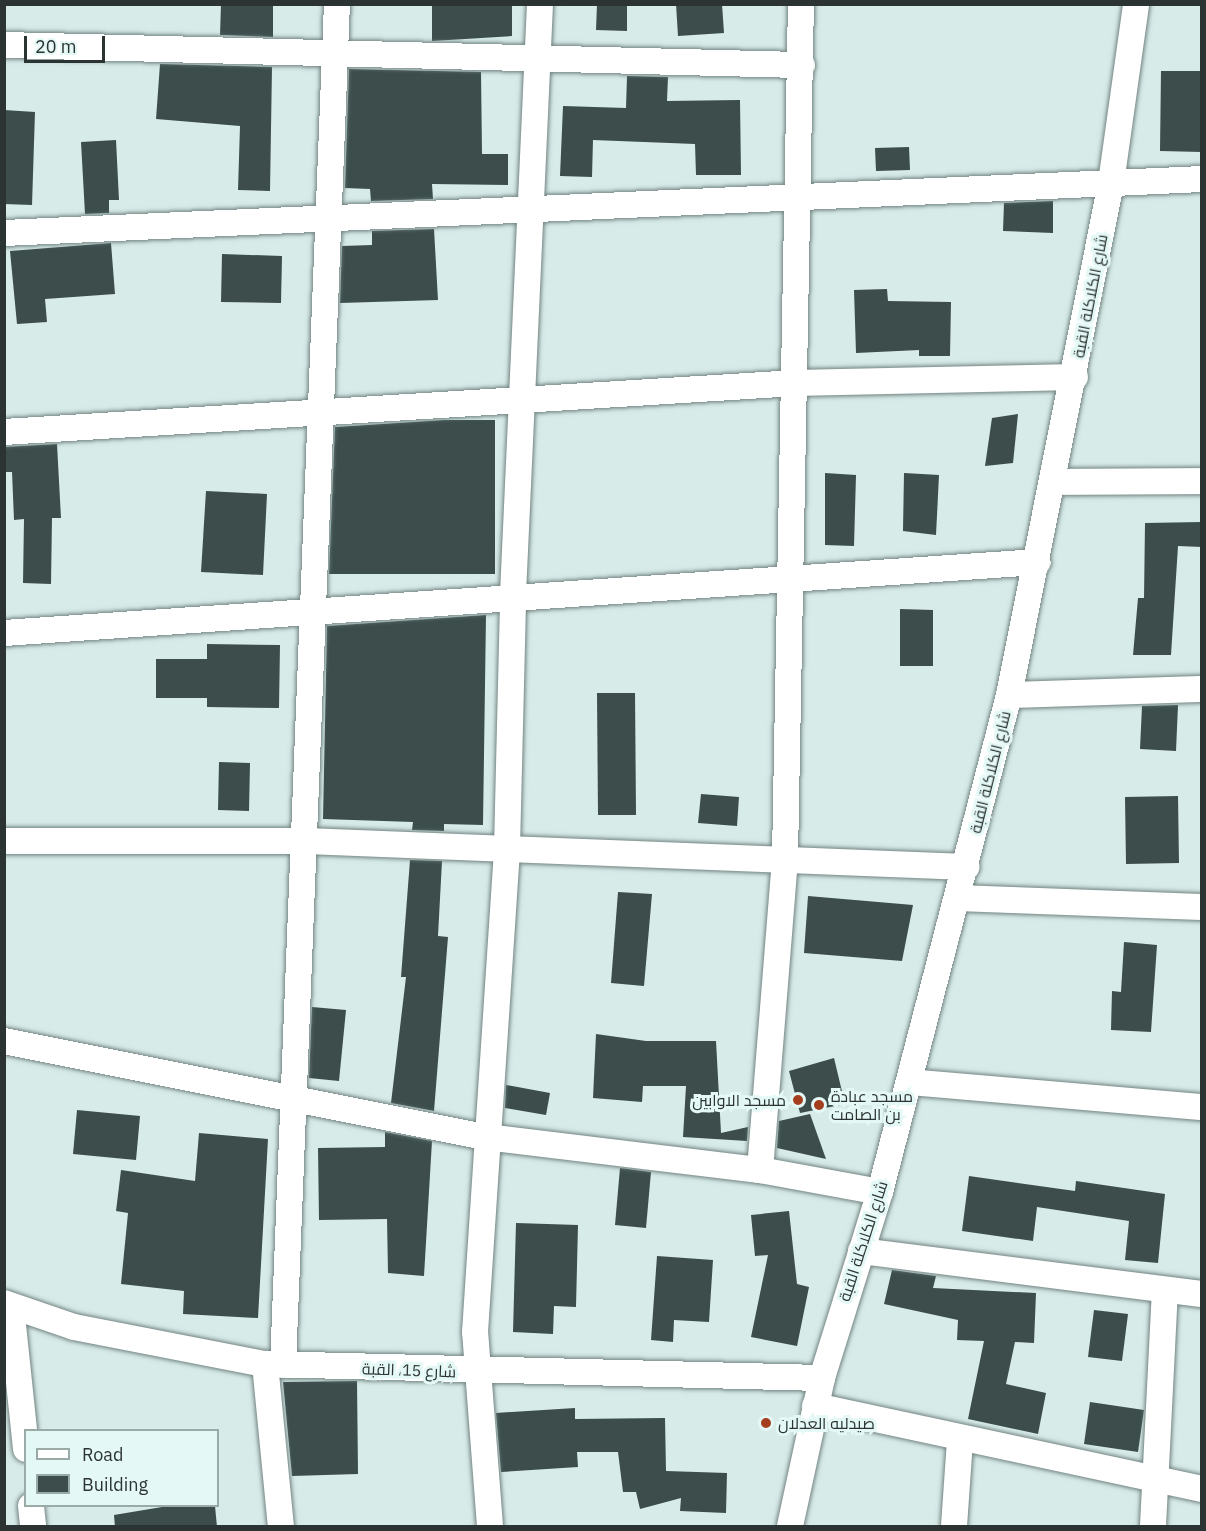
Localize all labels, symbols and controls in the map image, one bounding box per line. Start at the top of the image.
scale bar [27,24,108,62]
text: 20 m [35,35,77,58]
street label: شارع الكلاكلة القبة [1069,233,1111,359]
street label: شارع الكلاكلة القبة [965,709,1015,835]
place label: مسجد عبادة بن الصامت [831,1086,913,1124]
place label: مسجد الاوابين [692,1090,786,1110]
marker: مسجد الاوابين [791,1093,805,1107]
marker: مسجد عبادة بن الصامت [812,1098,826,1112]
street label: شارع الكلاكلة القبة [834,1178,892,1304]
street label: شارع 15، القبة [362,1359,456,1381]
place label: صيدليه العدلان [778,1413,875,1433]
marker: صيدليه العدلان [759,1416,773,1430]
legend [24,1429,219,1507]
text: Road [82,1443,123,1466]
text: Building [82,1473,148,1496]

